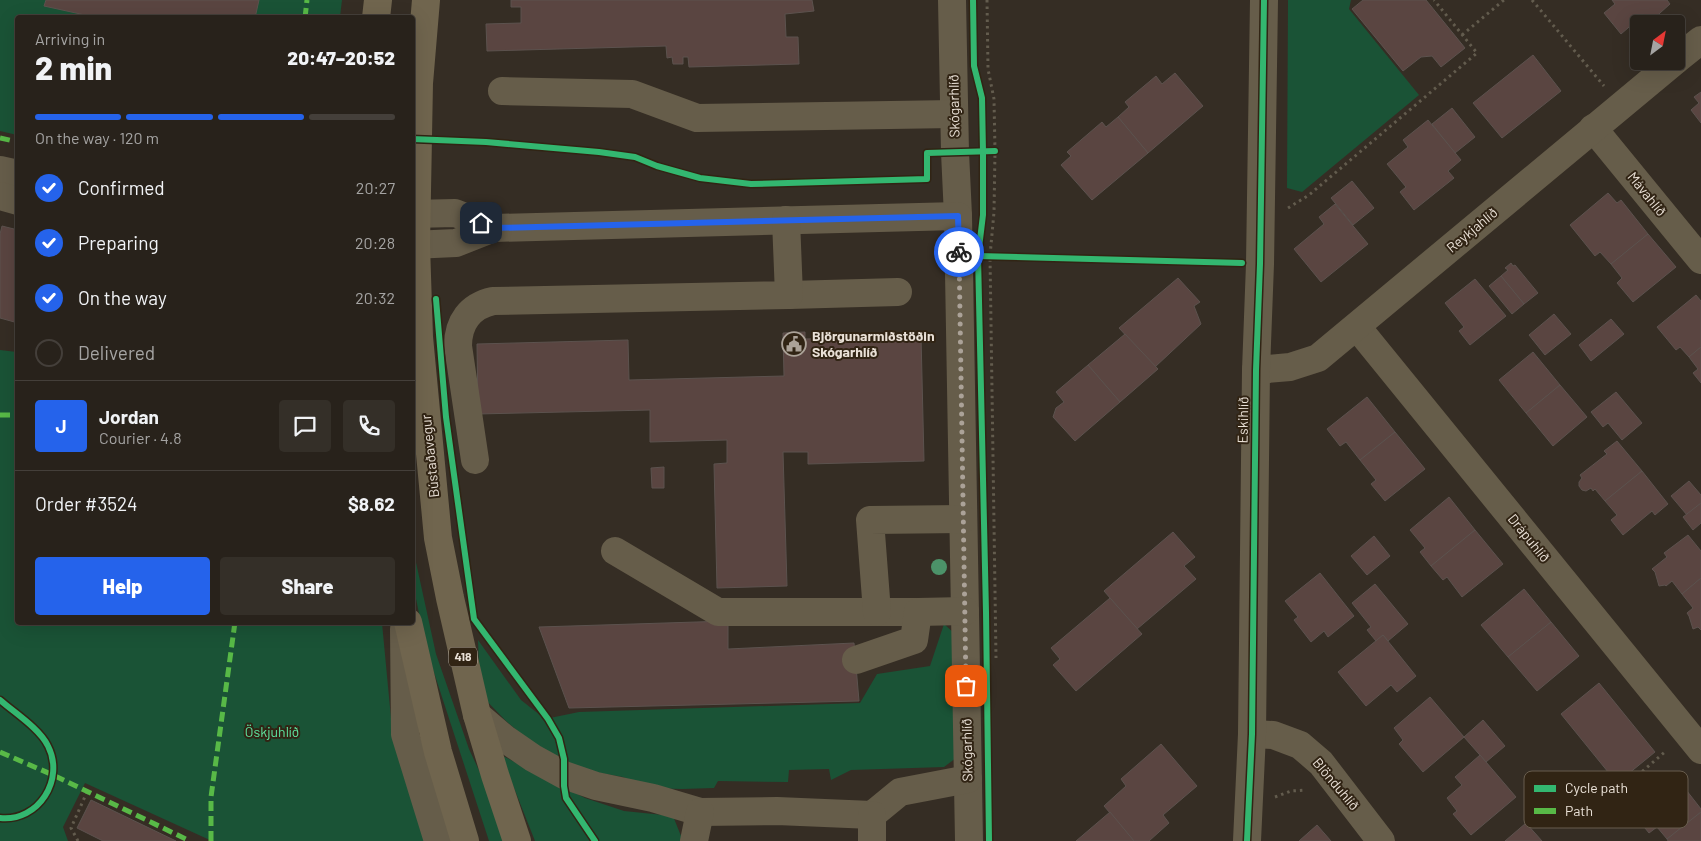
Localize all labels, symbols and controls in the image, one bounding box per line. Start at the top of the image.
north arrow [1630,15,1685,70]
map controls [1630,15,1685,70]
text: Arriving in [35,29,105,48]
text: 20:47–20:52 [287,46,395,69]
text: 2 min [35,48,112,86]
street label: Skógarhlíð [944,74,963,138]
text: On the way · 120 m [35,128,159,147]
street label: Mávahlíð [1624,168,1670,219]
icon: check [35,174,63,202]
text: Confirmed [78,176,165,199]
text: 20:27 [356,178,395,197]
pin [460,202,502,244]
street label: Reykjahlíð [1443,203,1501,256]
icon: home [467,209,495,237]
courier [934,227,984,277]
icon: check [35,229,63,257]
text: Preparing [78,231,159,254]
text: 20:28 [355,233,395,252]
icon: bike [945,238,973,266]
icon: check [35,284,63,312]
text: On the way [78,286,167,309]
text: 20:32 [355,288,395,307]
place label: Björgunarmiðstöðin Skógarhlíð [812,327,935,360]
public building icon: Björgunarmiðstöðin Skógarhlíð [781,331,807,357]
text: Delivered [78,341,155,364]
street label: Eskihlíð [1234,396,1251,444]
button: chat [279,400,331,452]
button: phone [343,400,395,452]
text: Jordan [99,405,159,428]
text: J [55,414,67,437]
street label: Bústaðavegur [417,414,442,499]
text: Courier · 4.8 [99,428,182,447]
text: Order #3524 [35,492,138,515]
text: $8.62 [348,492,395,515]
street label: Drápuhlíð [1505,510,1554,565]
button: Help [35,557,210,615]
button: Share [220,557,395,615]
road number: 418 [449,648,477,666]
pin [945,665,987,707]
icon: bag [952,672,980,700]
street label: Skógarhlíð [957,718,976,782]
park label: Öskjuhlíð [245,723,299,740]
street label: Blönduhlíð [1310,754,1363,813]
legend [1524,771,1688,828]
text: Cycle path [1565,779,1628,796]
text: Path [1565,802,1593,819]

